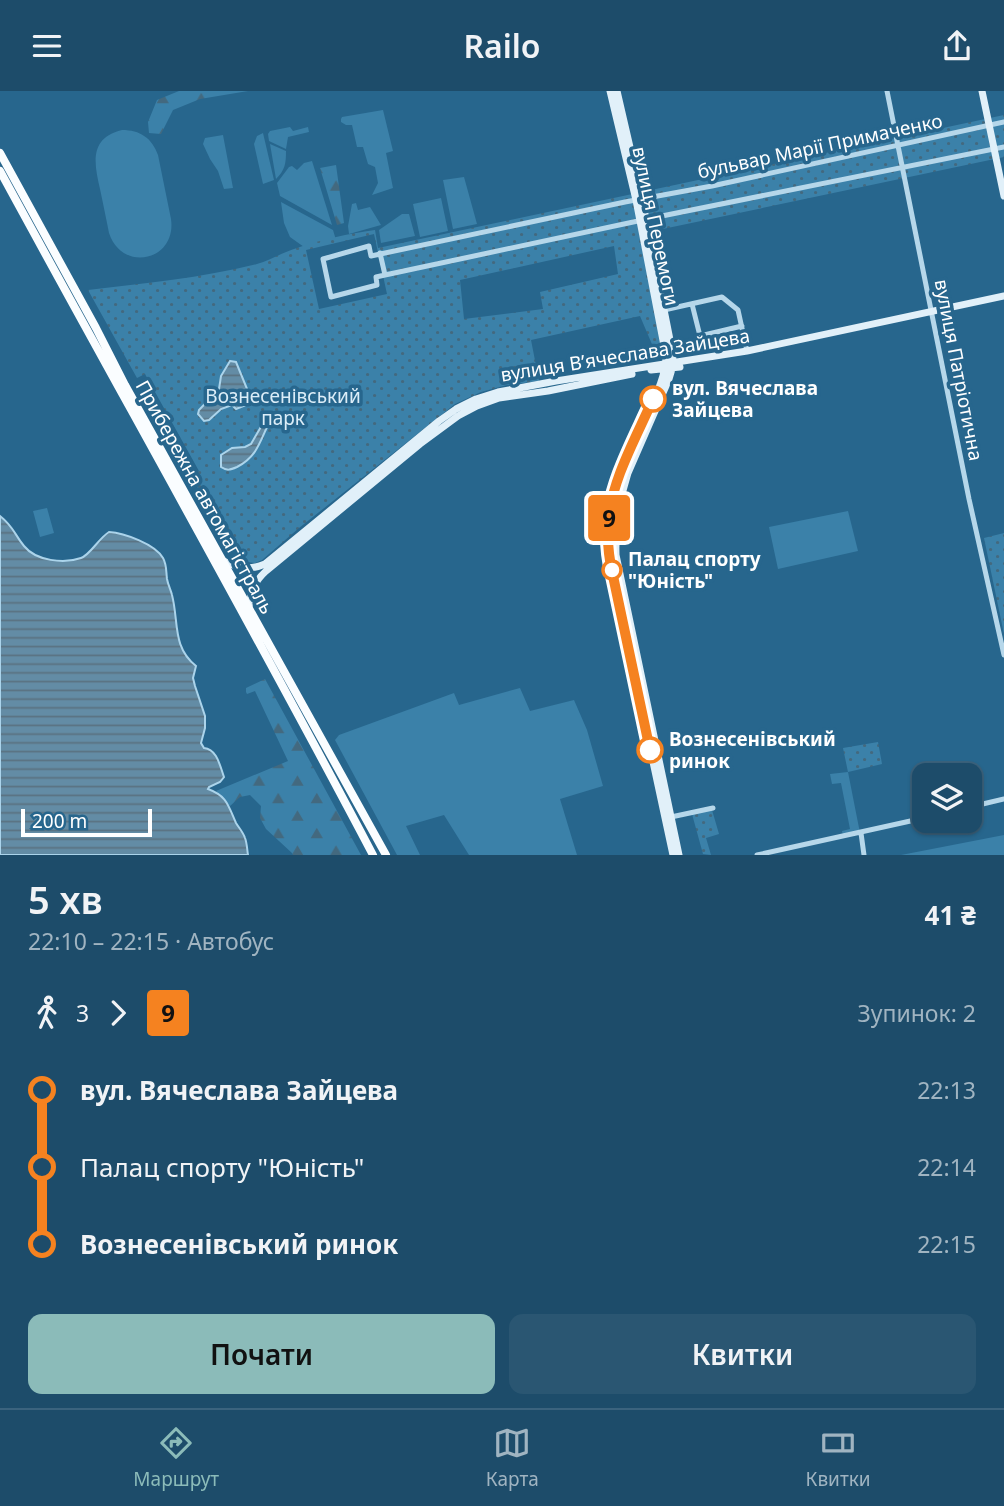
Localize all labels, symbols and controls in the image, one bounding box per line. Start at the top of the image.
text: Railo [463,24,541,67]
icon: menu [28,27,66,65]
icon: share [938,27,976,65]
street label: бульвар Марії Примаченко [695,107,945,185]
street label: вулиця Перемоги [626,144,686,308]
street label: вулиця Патріотична [929,277,989,463]
street label: вулиця Вʼячеслава Зайцева [498,322,752,388]
street label: Прибережна автомагістраль [130,375,280,619]
place label: вул. Вячеслава Зайцева [672,375,818,423]
park label: Вознесенівський парк [205,383,361,431]
marker: вул. Вячеслава Зайцева [640,386,666,412]
line badge: 9 [586,495,632,541]
text: 9 [602,501,616,534]
place label: Палац спорту "Юність" [628,546,761,594]
marker: Палац спорту "Юність" [602,560,622,580]
place label: Вознесенівський ринок [669,726,836,774]
marker: Вознесенівський ринок [637,737,663,763]
map controls [912,763,982,833]
button: layers [912,763,982,833]
scale bar [21,806,152,838]
text: 200 m [32,808,87,834]
text: 5 хв [28,873,103,925]
text: 41 ₴ [925,897,976,933]
text: 22:10 – 22:15 · Автобус [28,925,274,957]
icon: walk [28,994,66,1032]
icon: forward [99,994,137,1032]
text: 9 [161,996,175,1029]
text: 3 [76,997,89,1029]
text: Зупинок: 2 [858,997,976,1029]
text: вул. Вячеслава Зайцева [80,1072,398,1108]
text: 22:13 [917,1074,976,1106]
text: Палац спорту "Юність" [80,1149,364,1185]
text: 22:14 [917,1151,976,1183]
text: Вознесенівський ринок [80,1226,398,1262]
text: 22:15 [917,1228,976,1260]
button: Почати [28,1314,495,1394]
button: Квитки [509,1314,976,1394]
tab: Маршрут [133,1424,219,1492]
tab: Карта [486,1424,539,1492]
tab: Квитки [806,1424,871,1492]

